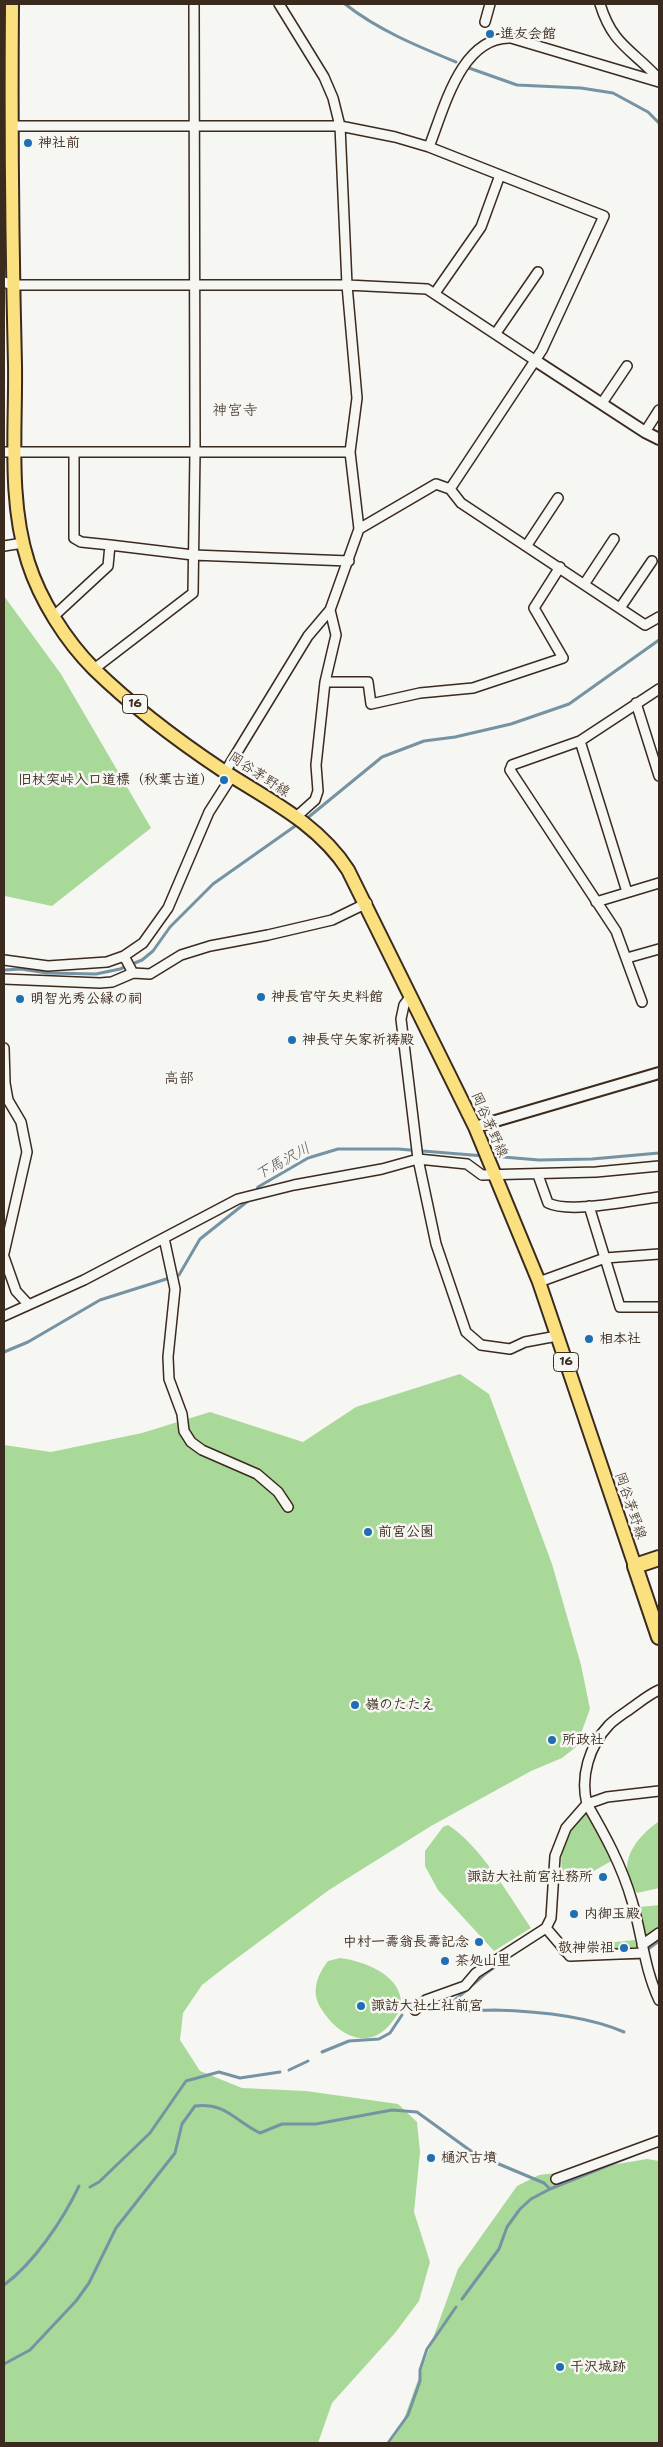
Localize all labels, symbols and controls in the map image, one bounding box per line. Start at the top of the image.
place label: 進友会館 [500,26,556,42]
marker: 進友会館 [484,28,496,40]
place label: 神社前 [38,135,80,151]
marker: 神社前 [22,137,34,149]
district label: 神宮寺 [213,402,257,420]
road number: 16 [122,694,148,714]
street label: 岡谷茅野線 [225,749,293,801]
place label: 旧杖突峠入口道標（秋葉古道） [18,772,214,788]
marker: 旧杖突峠入口道標（秋葉古道） [218,774,230,786]
place label: 神長官守矢史料館 [271,989,383,1005]
place label: 明智光秀公縁の祠 [30,991,142,1007]
marker: 神長官守矢史料館 [255,991,267,1003]
marker: 明智光秀公縁の祠 [14,993,26,1005]
place label: 神長守矢家祈祷殿 [302,1032,414,1048]
marker: 神長守矢家祈祷殿 [286,1034,298,1046]
district label: 高部 [164,1070,194,1088]
street label: 岡谷茅野線 [467,1090,511,1160]
water label: 下馬沢川 [252,1140,314,1184]
place label: 相本社 [599,1331,641,1347]
marker: 相本社 [583,1333,595,1345]
road number: 16 [554,1352,578,1371]
street label: 岡谷茅野線 [611,1470,649,1542]
place label: 前宮公園 [378,1524,434,1540]
marker: 前宮公園 [362,1526,374,1538]
place label: 嶺のたたえ [365,1697,435,1713]
marker: 嶺のたたえ [349,1699,361,1711]
place label: 所政社 [562,1732,604,1748]
marker: 所政社 [546,1734,558,1746]
place label: 諏訪大社前宮社務所 [467,1869,593,1885]
marker: 諏訪大社前宮社務所 [597,1871,609,1883]
place label: 内御玉殿 [584,1906,640,1922]
marker: 内御玉殿 [568,1908,580,1920]
place label: 中村一壽翁長壽記念 [343,1934,469,1950]
marker: 中村一壽翁長壽記念 [473,1936,485,1948]
place label: 敬神崇祖 [558,1940,614,1956]
marker: 敬神崇祖 [618,1942,630,1954]
place label: 茶処山里 [455,1953,511,1969]
marker: 茶処山里 [439,1955,451,1967]
place label: 諏訪大社上社前宮 [371,1998,483,2014]
marker: 諏訪大社上社前宮 [355,2000,367,2012]
place label: 樋沢古墳 [441,2150,497,2166]
marker: 樋沢古墳 [425,2152,437,2164]
place label: 干沢城跡 [570,2359,626,2375]
marker: 干沢城跡 [554,2361,566,2373]

